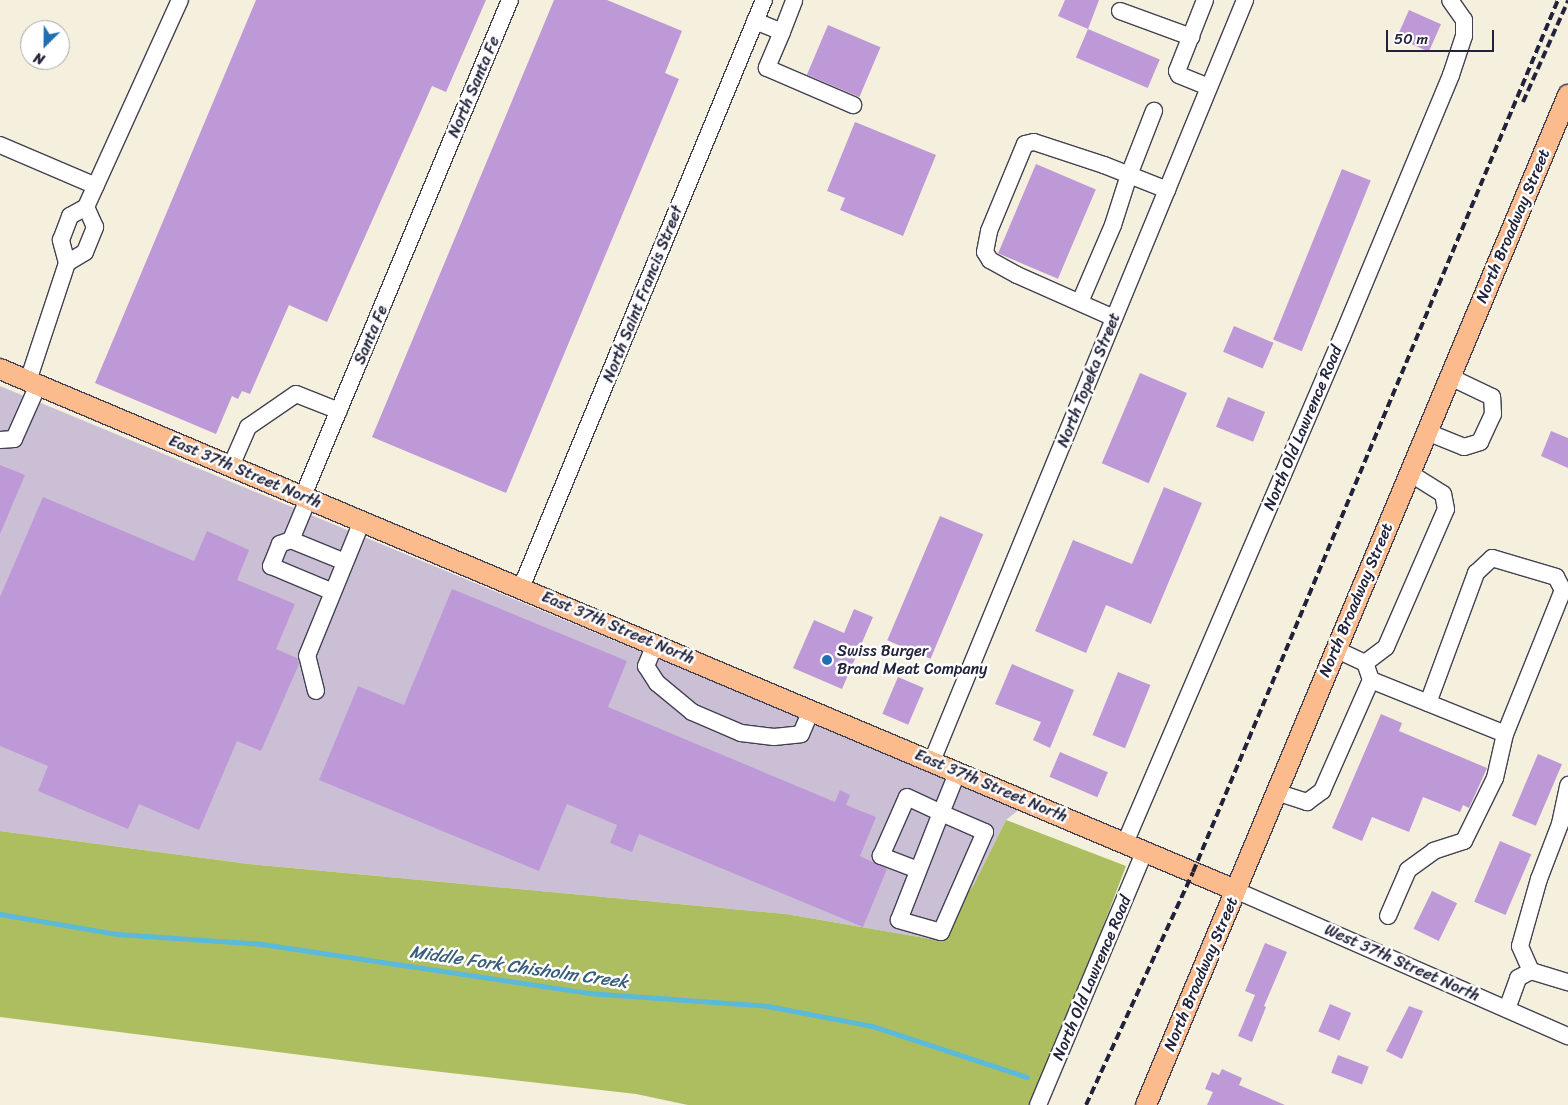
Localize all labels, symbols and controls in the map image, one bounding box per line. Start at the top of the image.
north arrow [20,20,70,70]
scale bar [1388,20,1496,52]
text: 50 m [1394,26,1428,52]
street label: North Santa Fe [444,33,504,141]
text: N [30,45,49,72]
street label: North Broadway Street [1472,146,1554,306]
street label: North Saint Francis Street [599,202,687,386]
street label: Santa Fe [350,302,392,368]
street label: North Topeka Street [1053,309,1125,451]
street label: North Old Lawrence Road [1260,343,1346,513]
street label: East 37th Street North [165,431,325,513]
street label: North Broadway Street [1315,520,1397,680]
street label: East 37th Street North [538,587,698,669]
place label: Swiss Burger Brand Meat Company [837,641,987,679]
marker: Swiss Burger Brand Meat Company [821,654,833,666]
street label: East 37th Street North [911,745,1071,827]
street label: North Old Lawrence Road [1049,893,1135,1063]
street label: North Broadway Street [1160,894,1242,1054]
street label: West 37th Street North [1321,920,1483,1006]
water label: Middle Fork Chisholm Creek [408,941,630,993]

